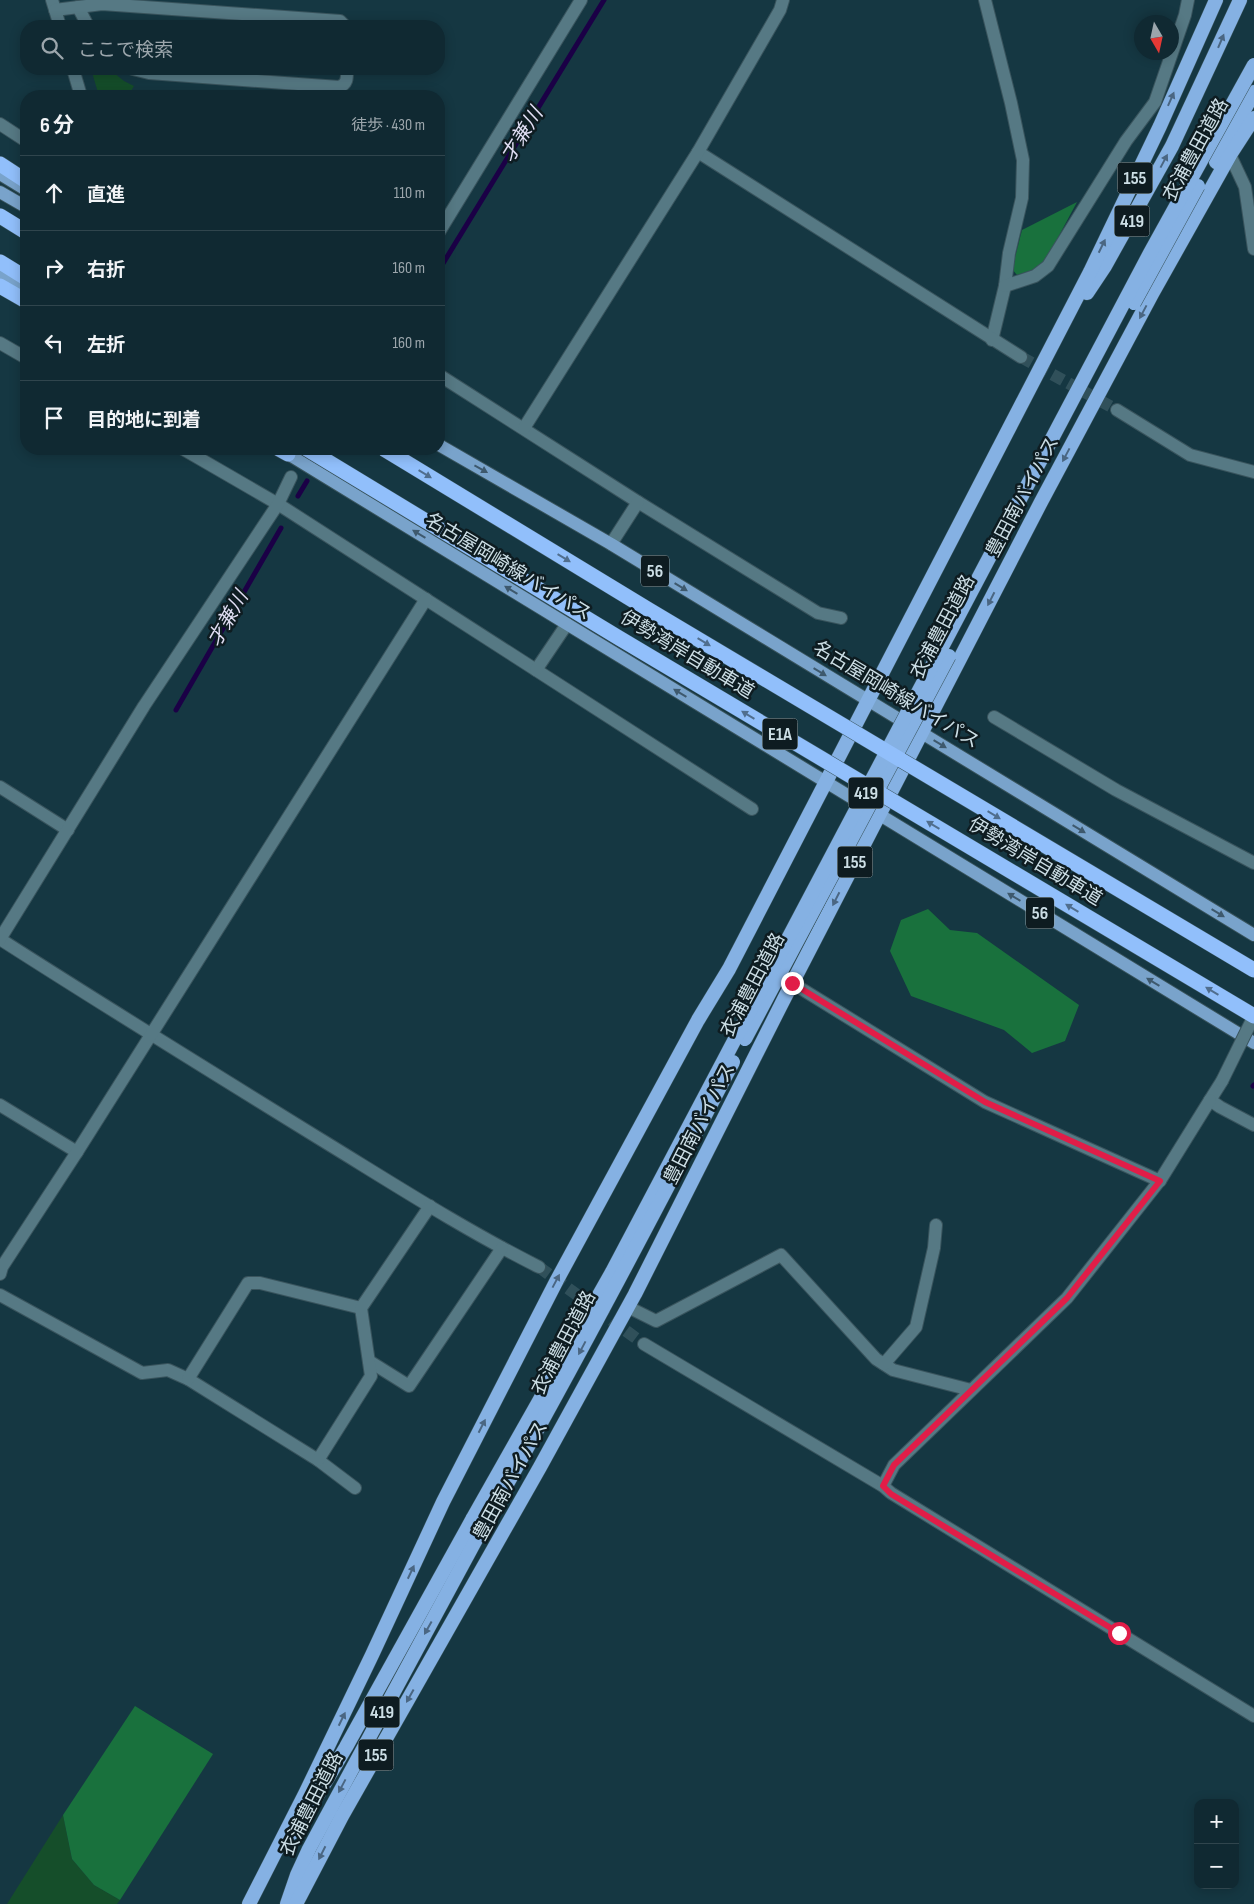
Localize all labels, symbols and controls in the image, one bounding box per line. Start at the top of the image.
north arrow [1134,15,1179,60]
search box [20,20,445,75]
icon: search [38,34,66,62]
one-way arrow [1217,34,1225,48]
text: ここで検索 [78,39,173,62]
one-way arrow [1168,92,1176,106]
street label: 衣浦豊田道路 [1158,95,1234,205]
water label: 才兼川 [496,102,549,167]
text: 6 分 [40,113,74,138]
text: 徒歩 · 430 m [351,116,425,135]
one-way arrow [1160,154,1168,168]
road number: 155 [1118,162,1152,194]
icon: ahead [40,179,68,207]
text: 直進 [87,184,125,207]
text: 110 m [394,184,425,203]
road number: 419 [1114,206,1150,237]
one-way arrow [1098,239,1106,253]
icon: right [40,254,68,282]
text: 右折 [87,259,125,282]
text: 160 m [392,259,425,278]
one-way arrow [1139,304,1147,319]
icon: left [40,329,68,357]
text: 左折 [87,334,125,357]
text: 160 m [392,334,425,353]
icon: arrive [40,404,68,432]
text: 目的地に到着 [87,409,201,432]
street label: 豊田南バイパス [982,433,1064,561]
one-way arrow [1062,448,1070,462]
one-way arrow [475,464,488,473]
one-way arrow [419,469,432,479]
street label: 名古屋岡崎線バイパス [421,508,595,626]
one-way arrow [412,530,425,539]
one-way arrow [558,554,571,563]
road number: 56 [641,556,669,586]
street label: 衣浦豊田道路 [906,571,980,683]
one-way arrow [675,582,688,592]
water label: 才兼川 [203,585,254,651]
one-way arrow [505,586,518,595]
one-way arrow [987,592,995,606]
street label: 伊勢湾岸自動車道 [616,606,758,704]
street label: 名古屋岡崎線バイパス [809,636,983,754]
one-way arrow [697,638,710,647]
one-way arrow [814,667,827,676]
one-way arrow [673,689,686,698]
one-way arrow [741,710,754,719]
road number: E1A [762,719,798,750]
one-way arrow [934,740,947,749]
road number: 419 [848,778,884,808]
one-way arrow [987,810,1000,819]
street label: 伊勢湾岸自動車道 [964,813,1106,911]
one-way arrow [926,820,939,829]
one-way arrow [1072,824,1086,833]
road number: 155 [838,846,872,878]
one-way arrow [832,892,840,906]
one-way arrow [1007,892,1020,902]
road number: 56 [1026,898,1054,928]
one-way arrow [1066,903,1079,912]
one-way arrow [1211,908,1224,917]
street label: 衣浦豊田道路 [716,929,790,1041]
route end [781,972,804,995]
one-way arrow [1146,977,1159,986]
one-way arrow [1205,987,1220,995]
street label: 豊田南バイパス [660,1060,740,1188]
one-way arrow [552,1274,560,1288]
street label: 衣浦豊田道路 [527,1287,601,1399]
one-way arrow [578,1341,586,1355]
street label: 豊田南バイパス [469,1417,553,1545]
one-way arrow [478,1419,486,1433]
one-way arrow [407,1565,415,1579]
one-way arrow [424,1620,432,1635]
route start [1108,1622,1131,1645]
one-way arrow [405,1689,414,1703]
road number: 419 [364,1696,400,1728]
one-way arrow [338,1712,346,1726]
road number: 155 [358,1740,394,1770]
street label: 衣浦豊田道路 [276,1748,348,1860]
one-way arrow [338,1779,346,1793]
map controls [1194,1799,1239,1889]
button: + [1194,1799,1239,1844]
button: − [1194,1844,1239,1889]
one-way arrow [318,1847,327,1860]

